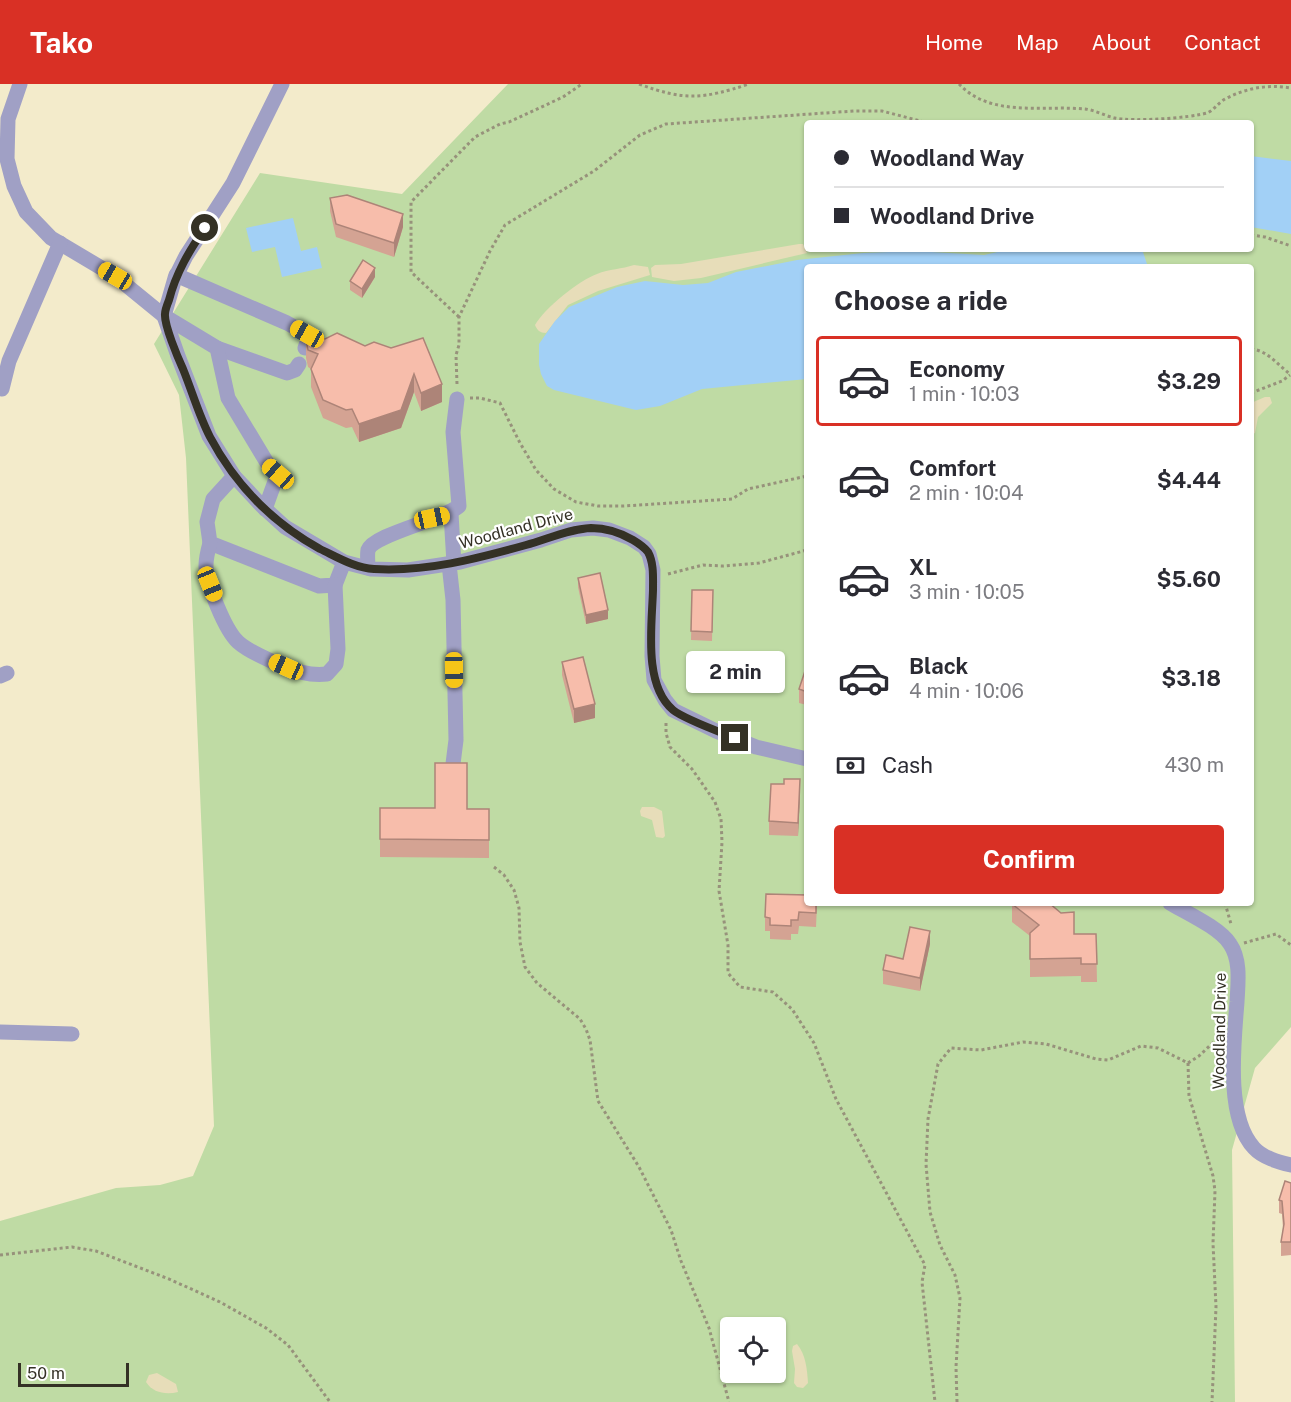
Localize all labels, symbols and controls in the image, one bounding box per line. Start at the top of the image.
text: Tako [30,26,93,59]
text: Home [925,30,983,55]
text: Map [1016,30,1059,55]
text: About [1092,30,1151,55]
text: Contact [1184,30,1261,55]
text: Woodland Way [870,145,1024,171]
text: Woodland Drive [870,203,1034,229]
route start [191,214,218,241]
car [95,259,135,293]
text: Choose a ride [834,284,1008,316]
car [287,317,327,351]
icon: car [837,354,891,408]
text: Economy [909,356,1005,382]
text: $3.29 [1157,368,1221,394]
text: 1 min · 10:03 [909,382,1020,406]
icon: car [837,453,891,507]
car [259,455,297,493]
text: Comfort [909,455,996,481]
text: $4.44 [1157,467,1221,493]
text: 2 min · 10:04 [909,481,1024,505]
street label: Woodland Drive [457,504,575,553]
car [413,505,451,531]
icon: car [837,552,891,606]
text: XL [909,554,937,580]
car [195,564,225,604]
text: $5.60 [1157,566,1221,592]
text: 3 min · 10:05 [909,580,1025,604]
car [266,651,306,683]
callout: 2 min [686,651,784,693]
icon: car [837,651,891,705]
car [445,652,463,688]
text: Black [909,653,968,679]
text: 2 min [709,660,762,684]
text: $3.18 [1161,665,1221,691]
text: 4 min · 10:06 [909,679,1024,703]
route end [721,724,748,751]
icon: cash [834,749,867,782]
text: Cash [882,752,933,778]
text: 430 m [1165,753,1224,777]
button: Confirm [834,825,1224,894]
street label: Woodland Drive [1209,972,1230,1090]
map controls [720,1317,786,1383]
button: locate [720,1317,786,1383]
scale bar [18,1360,129,1388]
text: 50 m [27,1364,65,1383]

